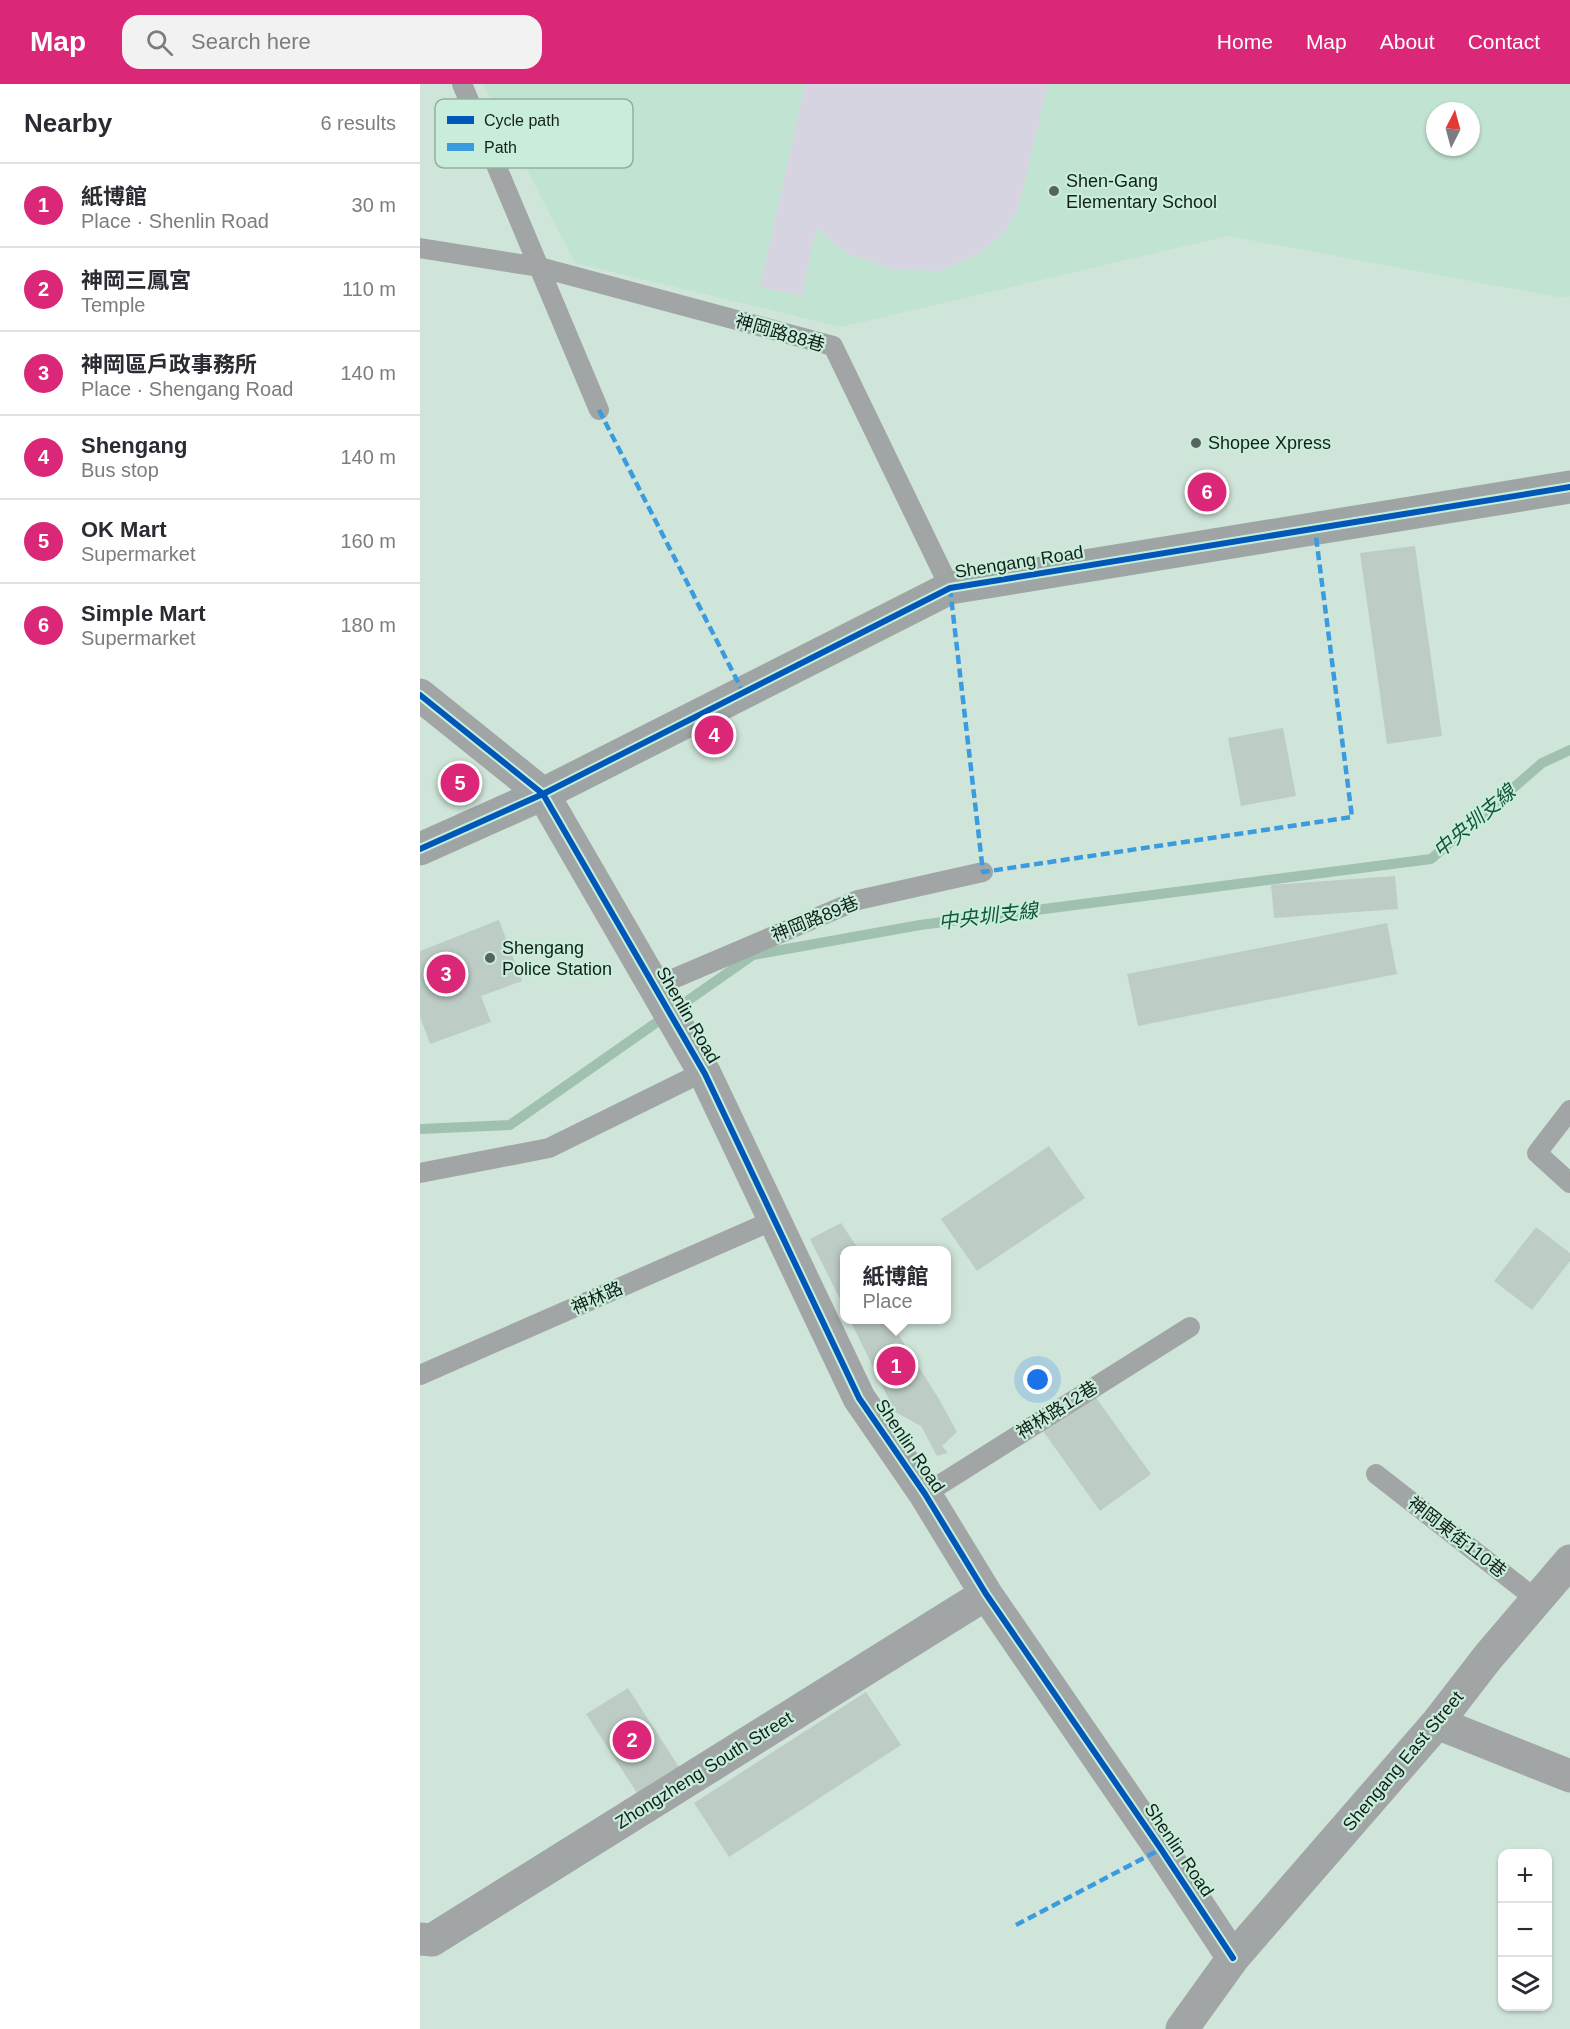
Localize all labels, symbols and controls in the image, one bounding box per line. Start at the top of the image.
search box [122,15,542,69]
text: Map [30,26,86,57]
icon: search [143,26,176,59]
text: Search here [191,29,311,54]
text: Home [1217,30,1273,53]
text: Map [1306,30,1347,53]
text: About [1380,30,1435,53]
text: Contact [1468,30,1540,53]
legend [435,99,633,168]
north arrow [1426,102,1480,156]
text: Nearby [24,108,112,138]
text: 6 results [320,112,396,134]
text: Cycle path [484,112,560,129]
text: Path [484,139,517,156]
place label: Shen-Gang Elementary School [1066,171,1217,212]
text: 紙博館 [81,184,147,209]
marker: Shen-Gang Elementary School [1047,184,1061,198]
text: 1 [38,194,49,216]
text: 30 m [352,194,396,216]
text: Place · Shenlin Road [81,210,269,232]
text: 神岡三鳳宮 [81,268,191,293]
text: 2 [38,278,49,300]
text: 110 m [342,278,396,300]
text: Temple [81,294,145,316]
street label: 神岡路88巷 [733,311,827,355]
text: 神岡區戶政事務所 [81,352,257,377]
text: 3 [38,362,49,384]
text: 140 m [340,362,396,384]
text: Place · Shengang Road [81,378,293,400]
text: Shengang [81,433,187,458]
place label: Shopee Xpress [1208,433,1331,453]
marker: Shopee Xpress [1189,436,1203,450]
text: 4 [38,446,49,468]
text: 140 m [340,446,396,468]
text: Bus stop [81,459,159,481]
pin: 6 [1188,470,1226,514]
text: OK Mart [81,517,167,542]
text: 5 [38,530,49,552]
text: 160 m [340,530,396,552]
street label: Shengang Road [953,542,1085,582]
text: Supermarket [81,543,196,565]
text: Simple Mart [81,601,206,626]
text: 6 [38,614,49,636]
text: 180 m [340,614,396,636]
text: Supermarket [81,627,196,649]
pin: 4 [694,712,734,758]
pin: 5 [440,760,480,806]
water label: 中央圳支線 [1429,779,1521,862]
street label: 神岡路89巷 [769,892,861,946]
water label: 中央圳支線 [937,899,1041,933]
place label: Shengang Police Station [502,938,612,979]
marker: Shengang Police Station [483,951,497,965]
pin: 3 [426,952,466,996]
street label: Shenlin Road [652,963,724,1067]
popup [840,1246,951,1324]
text: 紙博館 [862,1264,929,1289]
street label: 神林路 [568,1278,626,1318]
text: Place [862,1290,913,1312]
pin: 1 [876,1344,916,1388]
your location [1023,1365,1052,1394]
street label: 神林路12巷 [1013,1377,1101,1443]
street label: Shenlin Road [871,1396,949,1496]
street label: 神岡東街110巷 [1404,1493,1510,1581]
street label: Shengang East Street [1339,1687,1467,1835]
street label: Zhongzheng South Street [612,1707,796,1833]
pin: 2 [612,1718,652,1762]
street label: Shenlin Road [1140,1800,1218,1900]
map controls [1498,1849,1552,2011]
button: + [1498,1849,1552,1903]
button: − [1498,1903,1552,1957]
button: layers [1498,1957,1552,2011]

